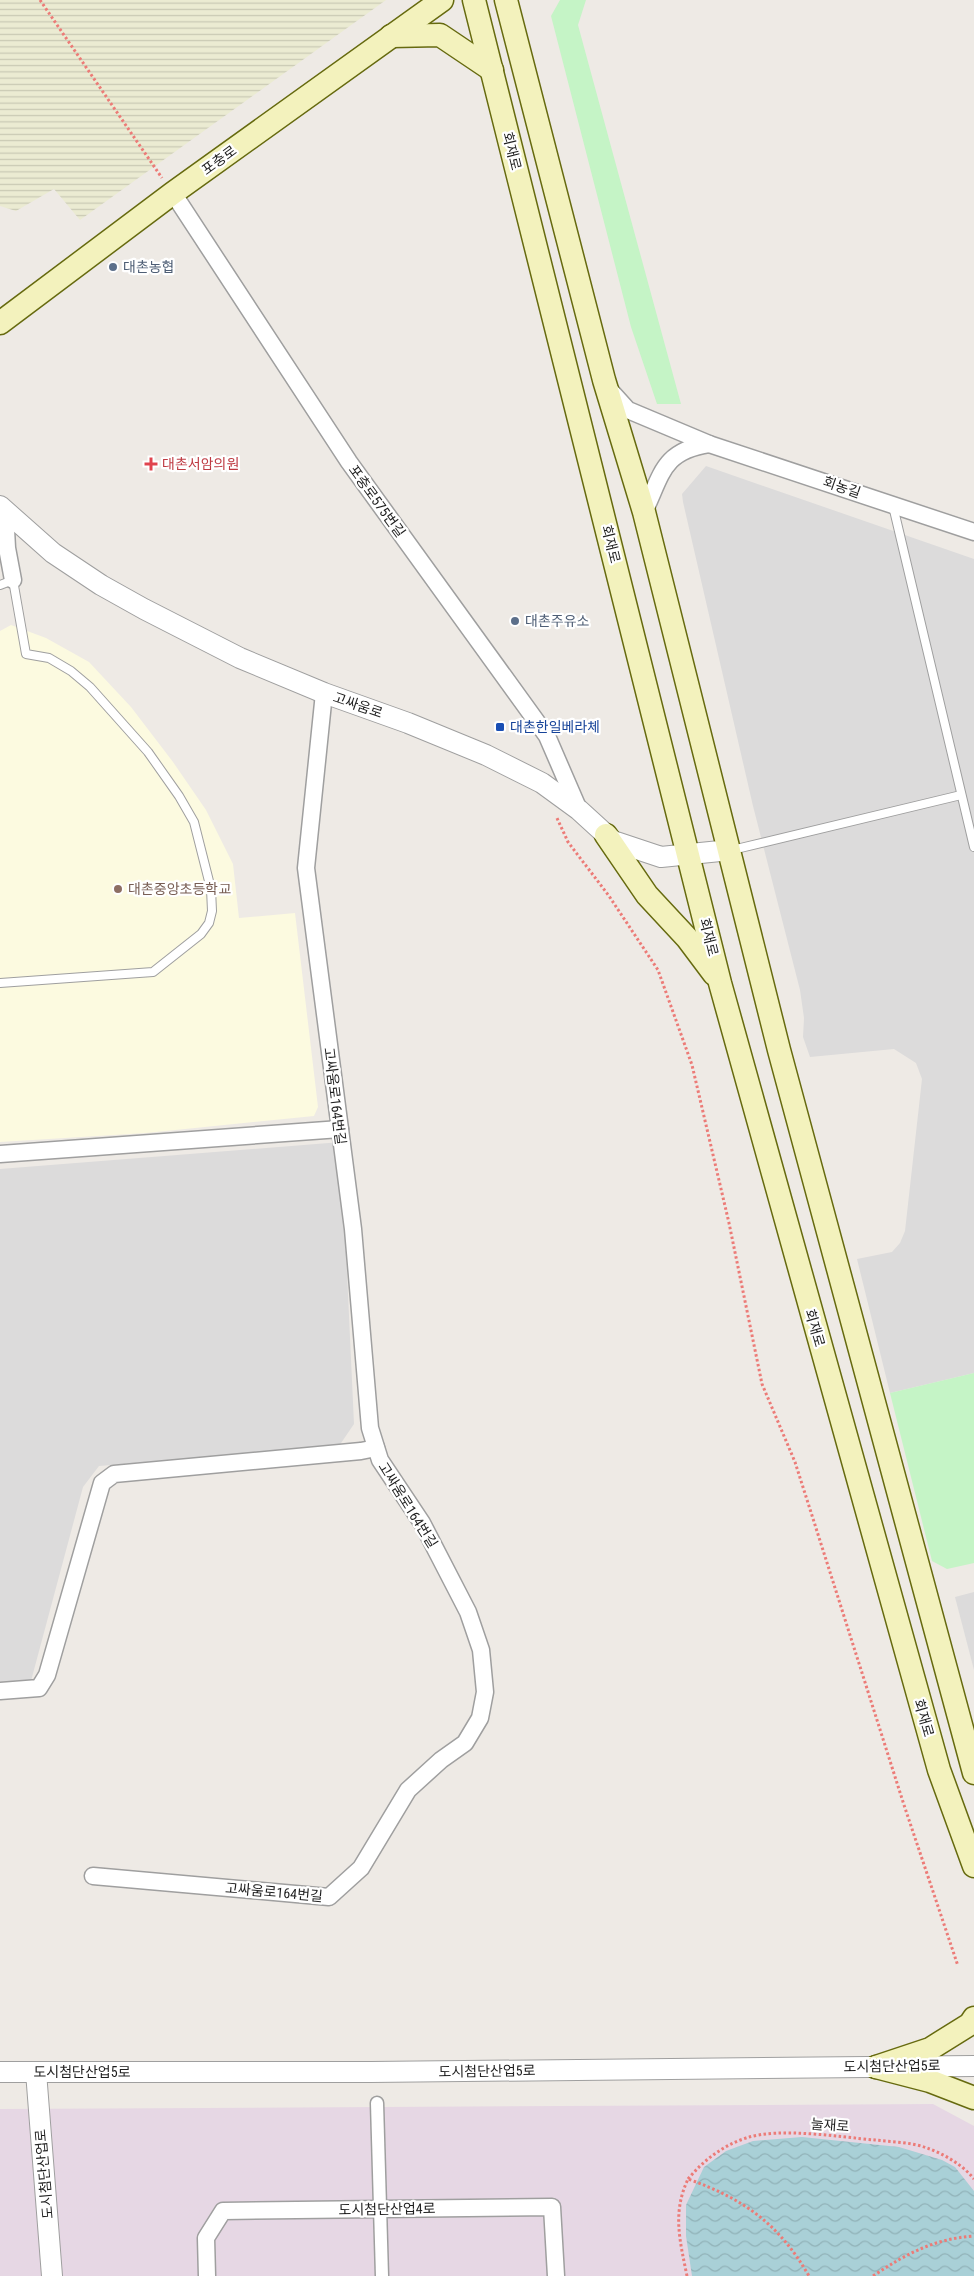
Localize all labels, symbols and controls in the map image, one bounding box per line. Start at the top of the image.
street label: 회재로 [500,130,524,172]
street label: 포충로 [199,142,239,178]
place label: 대촌농협 [123,259,175,275]
marker: 대촌농협 [107,261,119,273]
place label: 대촌서암의원 [162,456,239,472]
marker: 대촌서암의원 [144,457,158,471]
street label: 포충로575번길 [346,462,408,540]
street label: 회농길 [821,473,863,501]
street label: 회재로 [599,523,623,565]
place label: 대촌주유소 [525,613,590,629]
marker: 대촌주유소 [509,615,521,627]
street label: 고싸움로 [331,689,385,721]
place label: 대촌한일베라체 [510,719,600,735]
marker: 대촌한일베라체 [494,721,506,733]
place label: 대촌중앙초등학교 [128,881,231,897]
marker: 대촌중앙초등학교 [112,883,124,895]
street label: 회재로 [697,916,721,958]
street label: 고싸움로164번길 [321,1046,349,1146]
street label: 회재로 [802,1307,828,1349]
street label: 고싸움로164번길 [375,1459,441,1551]
street label: 회재로 [911,1697,937,1739]
street label: 고싸움로164번길 [224,1880,324,1904]
street label: 도시첨단산업5로 [843,2057,941,2075]
street label: 도시첨단산업5로 [438,2062,536,2080]
street label: 도시첨단산업5로 [33,2064,131,2080]
street label: 눌재로 [810,2116,850,2134]
street label: 도시첨단산업로 [32,2128,56,2220]
street label: 도시첨단산업4로 [338,2200,436,2218]

